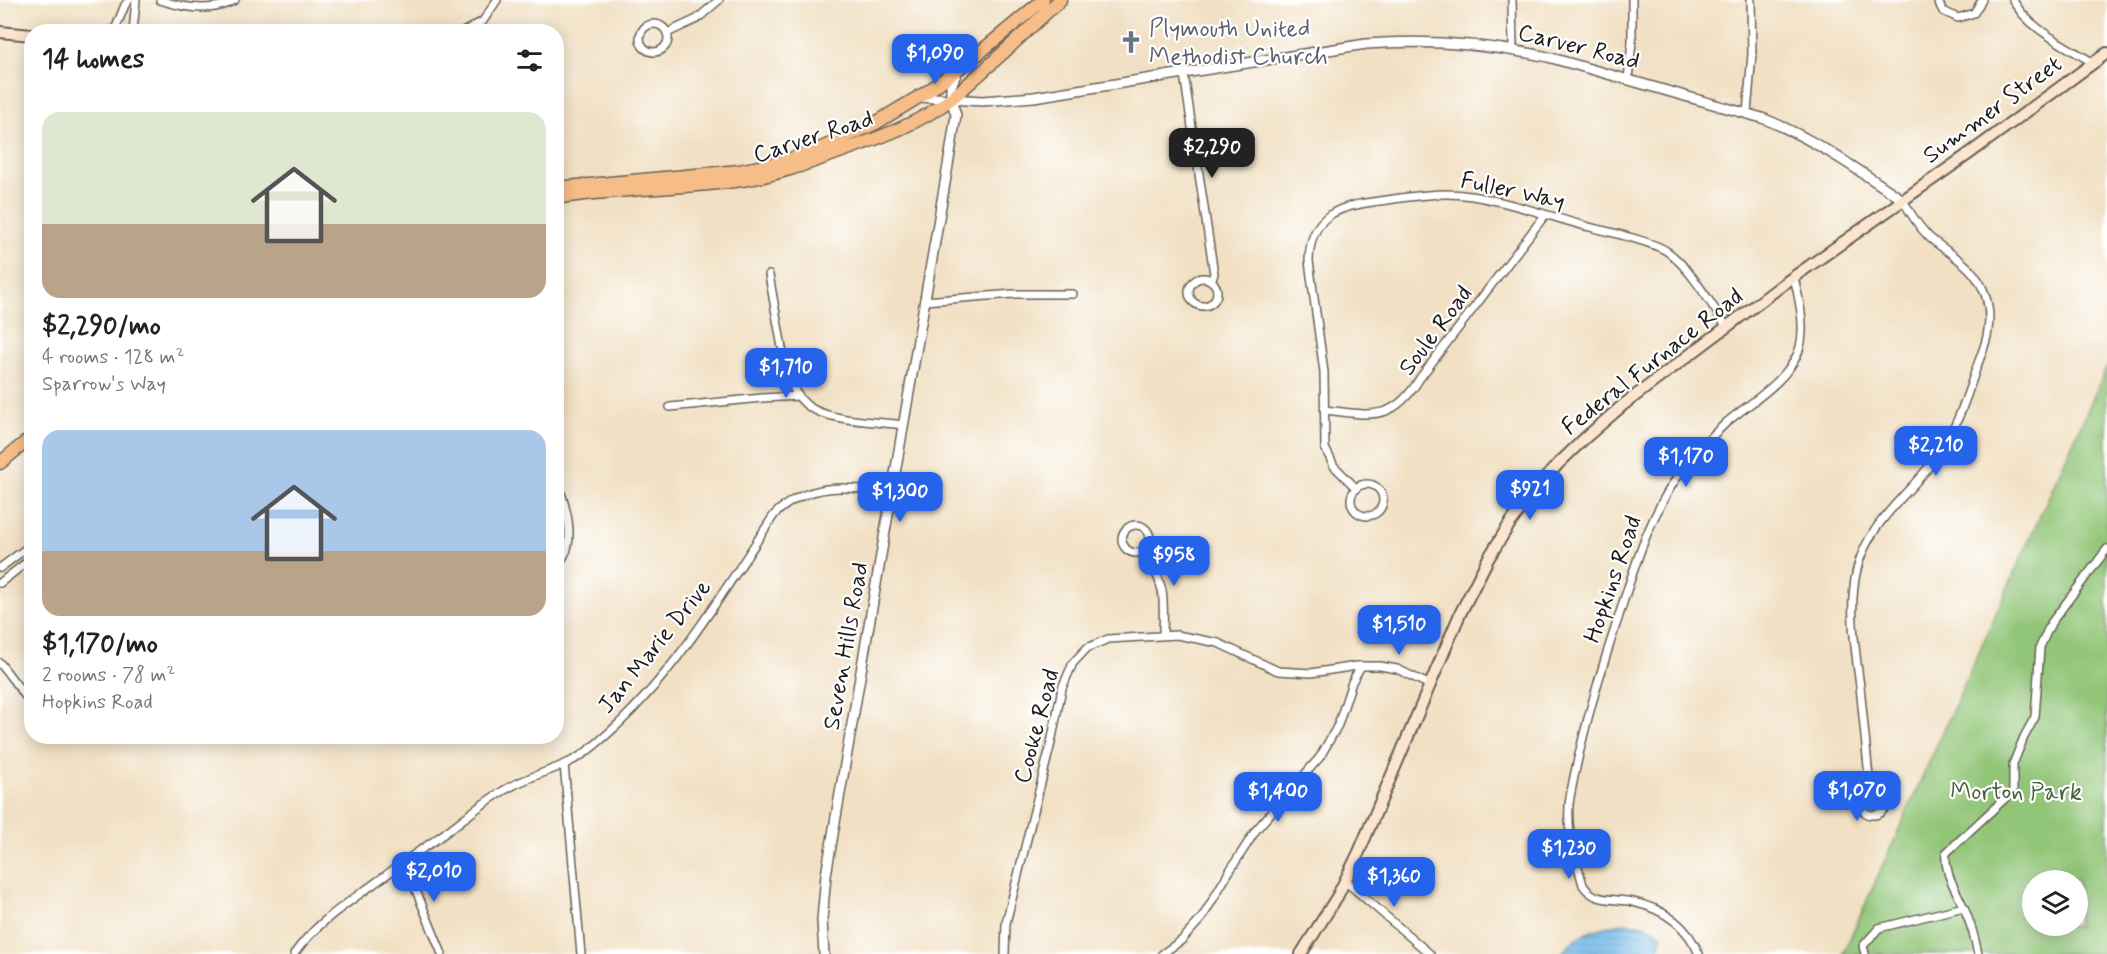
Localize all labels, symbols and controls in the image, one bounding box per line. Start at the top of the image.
place label: Plymouth United Methodist Church [1149,14,1328,73]
street label: Carver Road [1515,17,1643,78]
church icon: Plymouth United Methodist Church [1118,29,1144,55]
pin: $1,090 [886,34,984,85]
text: $1,090 [906,40,964,67]
text: 14 homes [42,43,144,77]
icon: filters [513,44,546,77]
street label: Summer Street [1917,49,2069,171]
street label: Carver Road [750,103,877,171]
pin: $2,290 [1163,128,1261,179]
text: $2,290 [1183,134,1241,161]
icon: home [240,151,348,259]
street label: Fuller Way [1458,165,1568,218]
street label: Soule Road [1392,280,1480,382]
street label: Federal Furnace Road [1556,282,1750,443]
text: $2,290/mo [42,310,161,344]
text: 4 rooms · 128 m² [42,344,184,371]
pin: $1,710 [737,348,835,399]
text: $1,710 [759,354,813,381]
text: Sparrow's Way [42,371,166,398]
pin: $2,210 [1887,426,1985,477]
text: $2,210 [1908,432,1964,459]
pin: $1,170 [1637,437,1735,488]
text: $1,170 [1658,443,1714,470]
icon: home [240,469,348,577]
pin: $921 [1494,470,1566,521]
pin: $1,300 [851,472,949,523]
text: $921 [1510,476,1550,503]
text: $1,300 [872,478,928,505]
street label: Hopkins Road [1577,512,1650,647]
pin: $958 [1138,536,1210,587]
text: $958 [1152,542,1196,569]
street label: Seven Hills Road [816,560,876,733]
street label: Jan Marie Drive [591,573,719,721]
pin: $1,510 [1350,605,1448,656]
text: $1,510 [1372,611,1426,638]
text: $1,170/mo [42,628,158,662]
text: 2 rooms · 78 m² [42,662,175,689]
street label: Cooke Road [1007,666,1068,787]
text: Hopkins Road [42,689,153,716]
pin: $1,070 [1808,771,1906,822]
pin: $1,400 [1229,772,1327,823]
text: $1,070 [1828,777,1886,804]
park label: Morton Park [1950,777,2082,808]
text: $1,400 [1248,778,1308,805]
pin: $1,230 [1520,829,1618,880]
text: $1,230 [1542,835,1596,862]
pin: $2,010 [385,852,483,903]
pin: $1,360 [1345,857,1443,908]
text: $2,010 [406,858,462,885]
text: $1,360 [1367,863,1421,890]
map controls [2022,870,2088,936]
button: layers [2022,870,2088,936]

